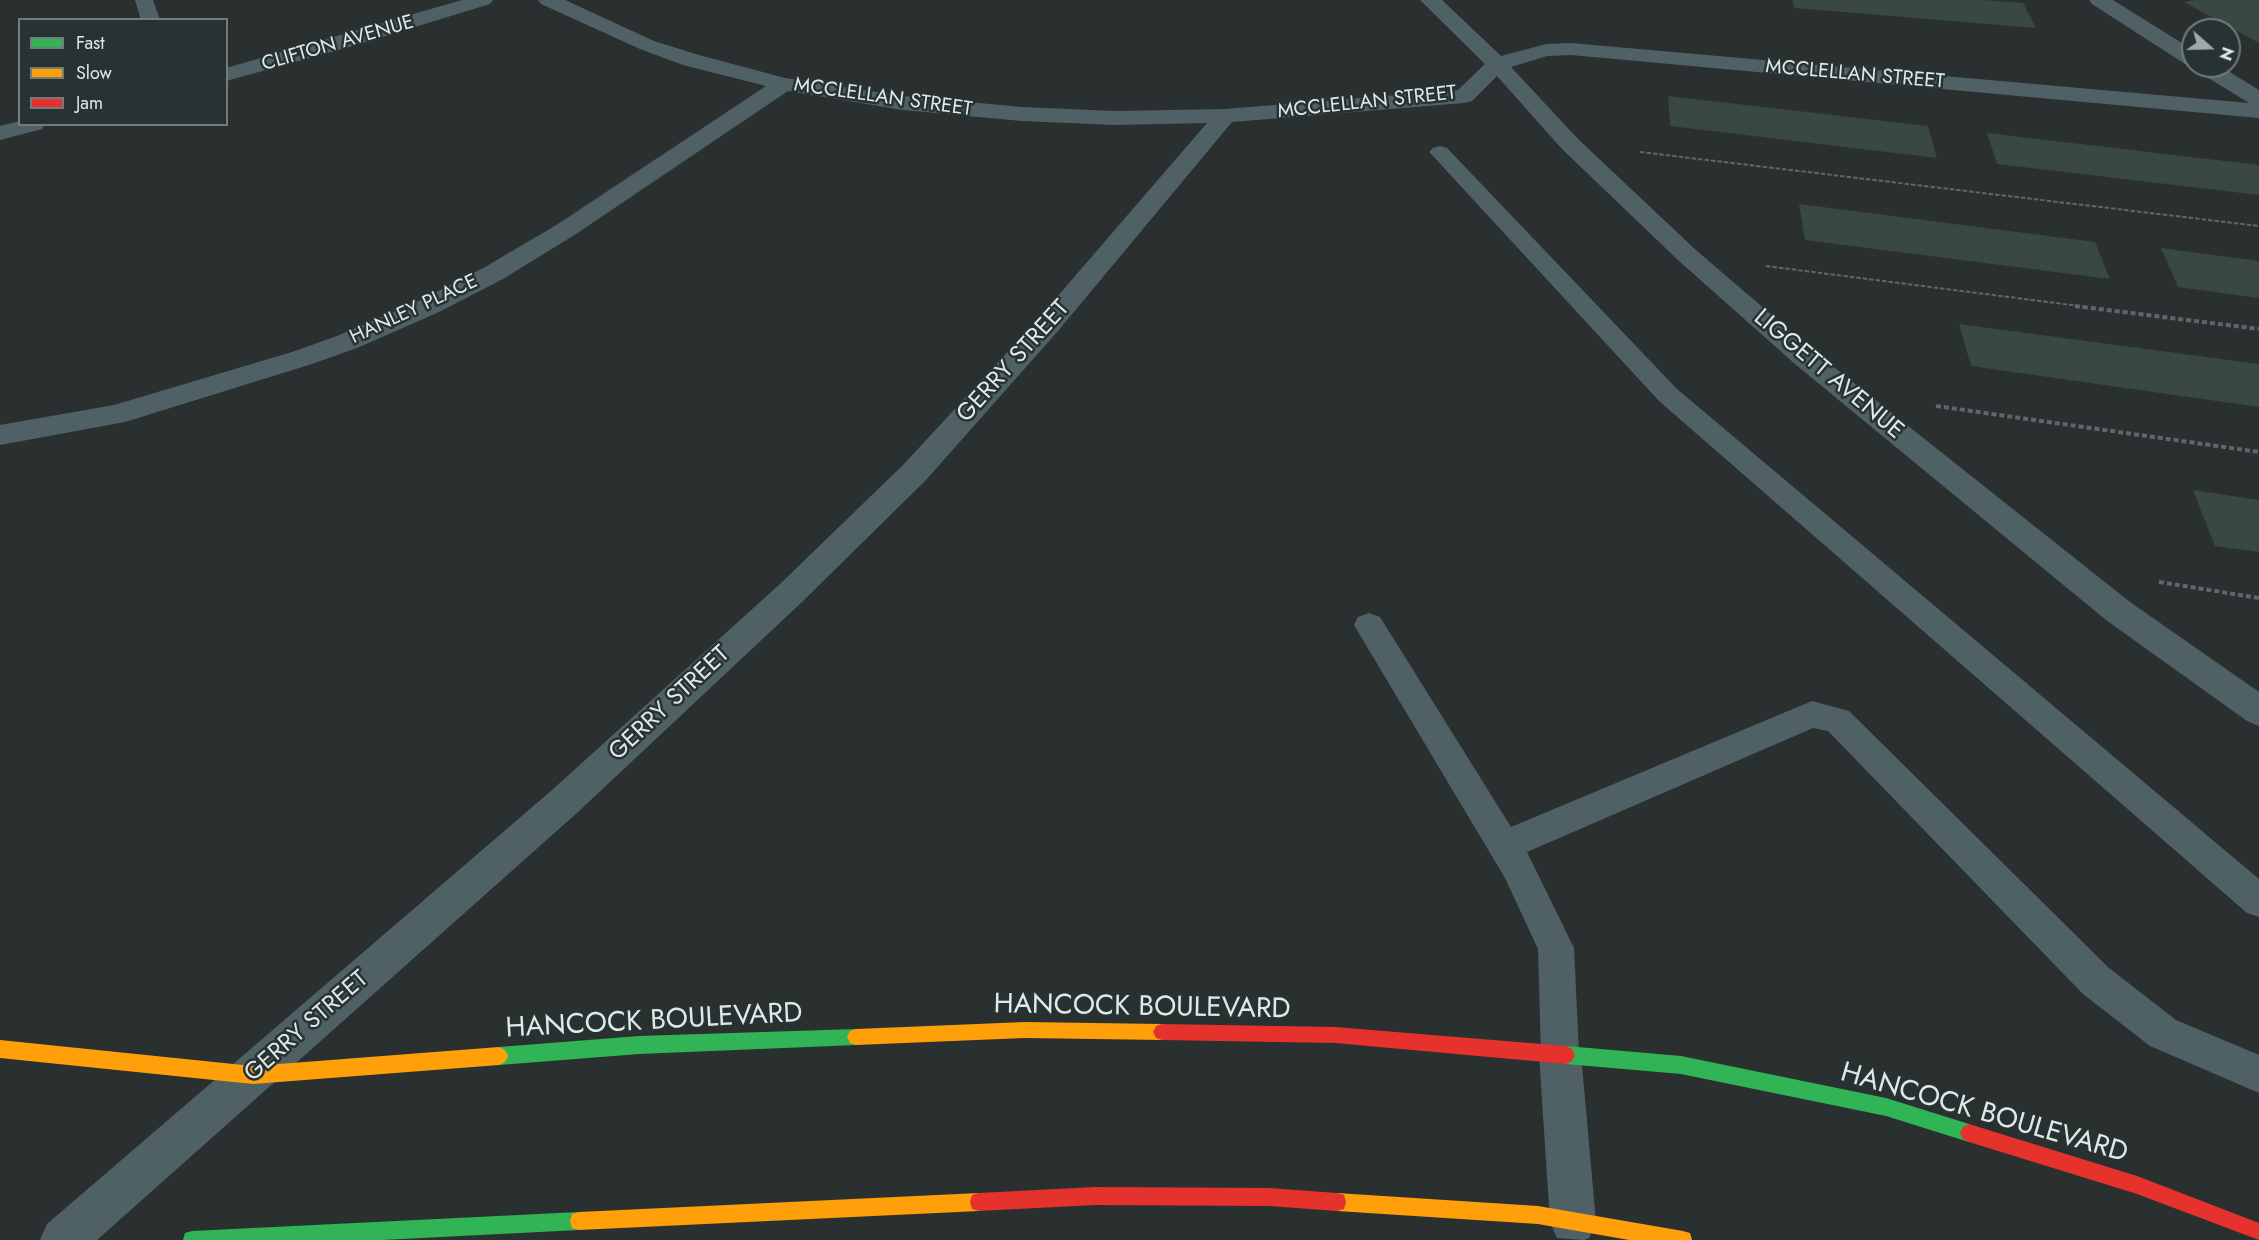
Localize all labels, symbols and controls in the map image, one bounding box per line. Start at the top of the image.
street label: CLIFTON AVENUE [259,11,417,77]
legend [18,18,228,126]
north arrow [2181,18,2241,78]
text: Fast [76,30,105,56]
text: N [2214,44,2239,64]
street label: MCCLELLAN STREET [1764,55,1946,95]
text: Slow [76,60,112,86]
street label: MCCLELLAN STREET [792,74,974,122]
street label: MCCLELLAN STREET [1276,82,1458,124]
text: Jam [76,90,103,116]
street label: HANLEY PLACE [346,270,482,350]
street label: GERRY STREET [952,295,1076,429]
street label: LIGGETT AVENUE [1747,304,1909,446]
street label: GERRY STREET [604,641,736,767]
street label: GERRY STREET [239,965,375,1089]
street label: HANCOCK BOULEVARD [993,989,1291,1027]
street label: HANCOCK BOULEVARD [505,997,803,1047]
street label: HANCOCK BOULEVARD [1837,1057,2131,1171]

